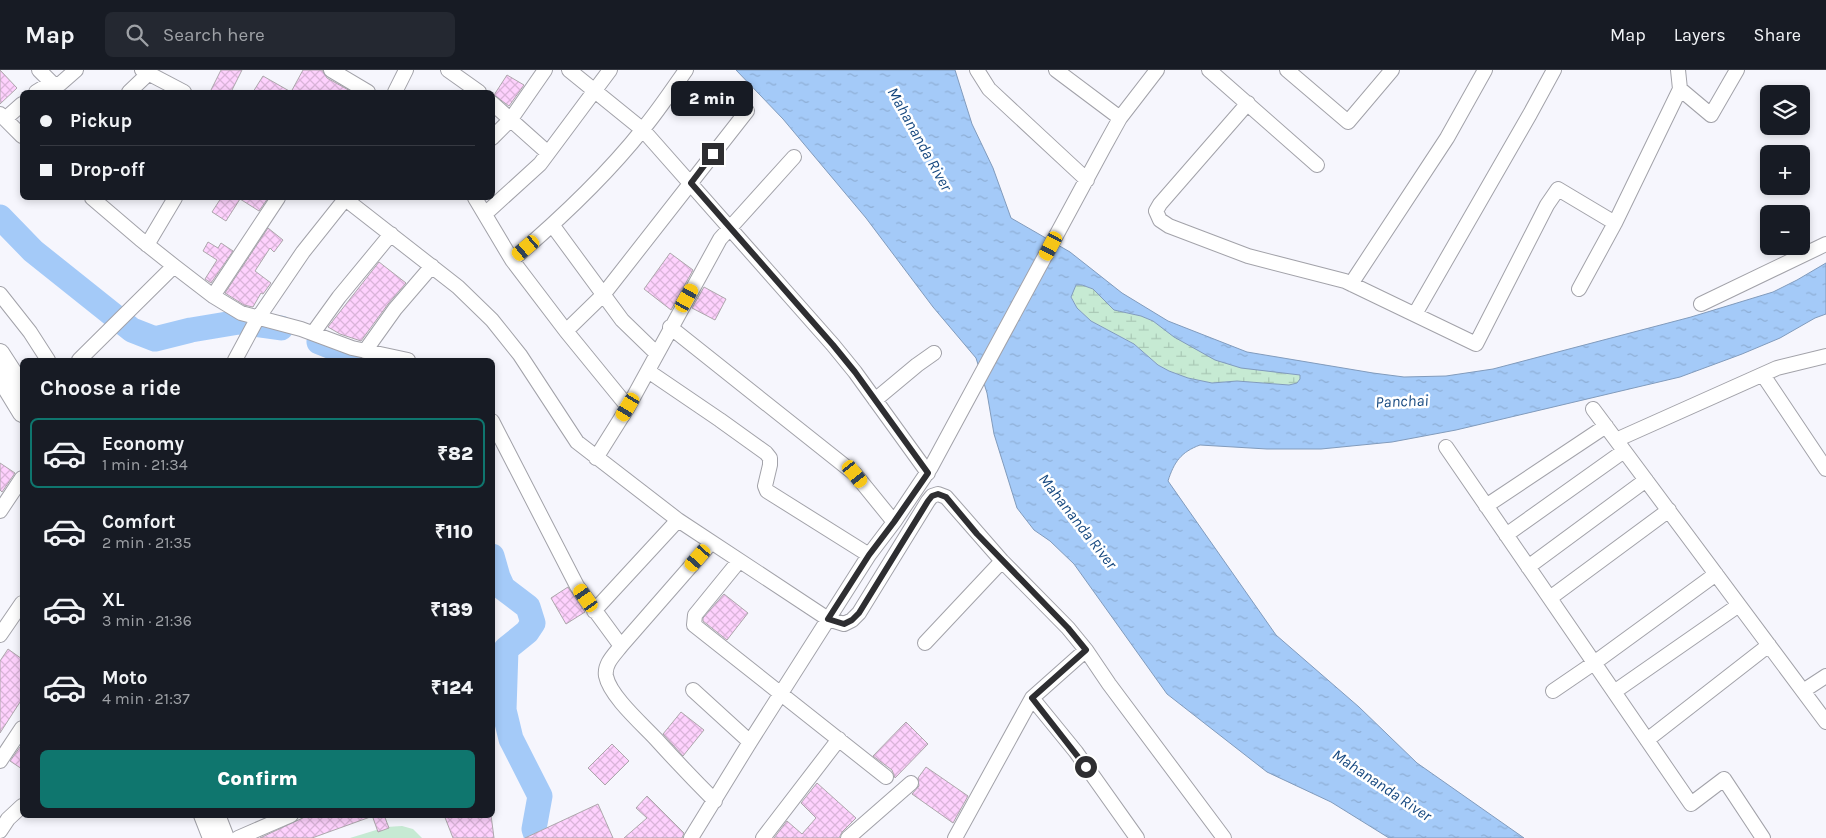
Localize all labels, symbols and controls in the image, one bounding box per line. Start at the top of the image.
search box [105,12,455,57]
text: Map [25,21,75,49]
icon: search [123,21,151,49]
text: Search here [163,24,265,46]
text: Map [1610,24,1646,46]
text: Layers [1674,24,1726,46]
text: Share [1754,24,1801,46]
callout: 2 min [672,82,754,116]
water label: Mahananda River [884,84,957,195]
map controls [1760,85,1810,255]
button: layers [1760,85,1810,135]
text: 2 min [689,89,735,108]
text: Pickup [70,110,132,132]
route end [702,143,724,165]
button: + [1760,145,1810,195]
text: Drop-off [70,159,145,181]
button: − [1760,205,1810,255]
car [1037,229,1064,263]
car [509,233,542,263]
car [673,281,700,315]
text: Choose a ride [40,375,181,401]
car [613,390,642,424]
water label: Panchai [1375,391,1429,411]
icon: car [42,431,87,476]
text: Economy [102,433,184,455]
text: ₹82 [437,443,473,465]
text: 1 min · 21:34 [102,455,188,474]
car [839,458,870,490]
water label: Mahananda River [1035,470,1121,573]
icon: car [42,509,87,554]
text: Comfort [102,511,176,533]
text: ₹110 [435,521,473,543]
text: 2 min · 21:35 [102,533,192,552]
car [682,542,713,574]
car [571,581,600,615]
icon: car [42,587,87,632]
text: XL [102,589,124,611]
text: ₹139 [430,599,473,621]
text: 3 min · 21:36 [102,611,192,630]
icon: car [42,665,87,710]
text: Moto [102,667,148,689]
text: ₹124 [431,677,473,699]
text: 4 min · 21:37 [102,689,190,708]
water label: Mahananda River [1329,745,1436,826]
button: Confirm [40,750,475,808]
route start [1075,756,1097,778]

